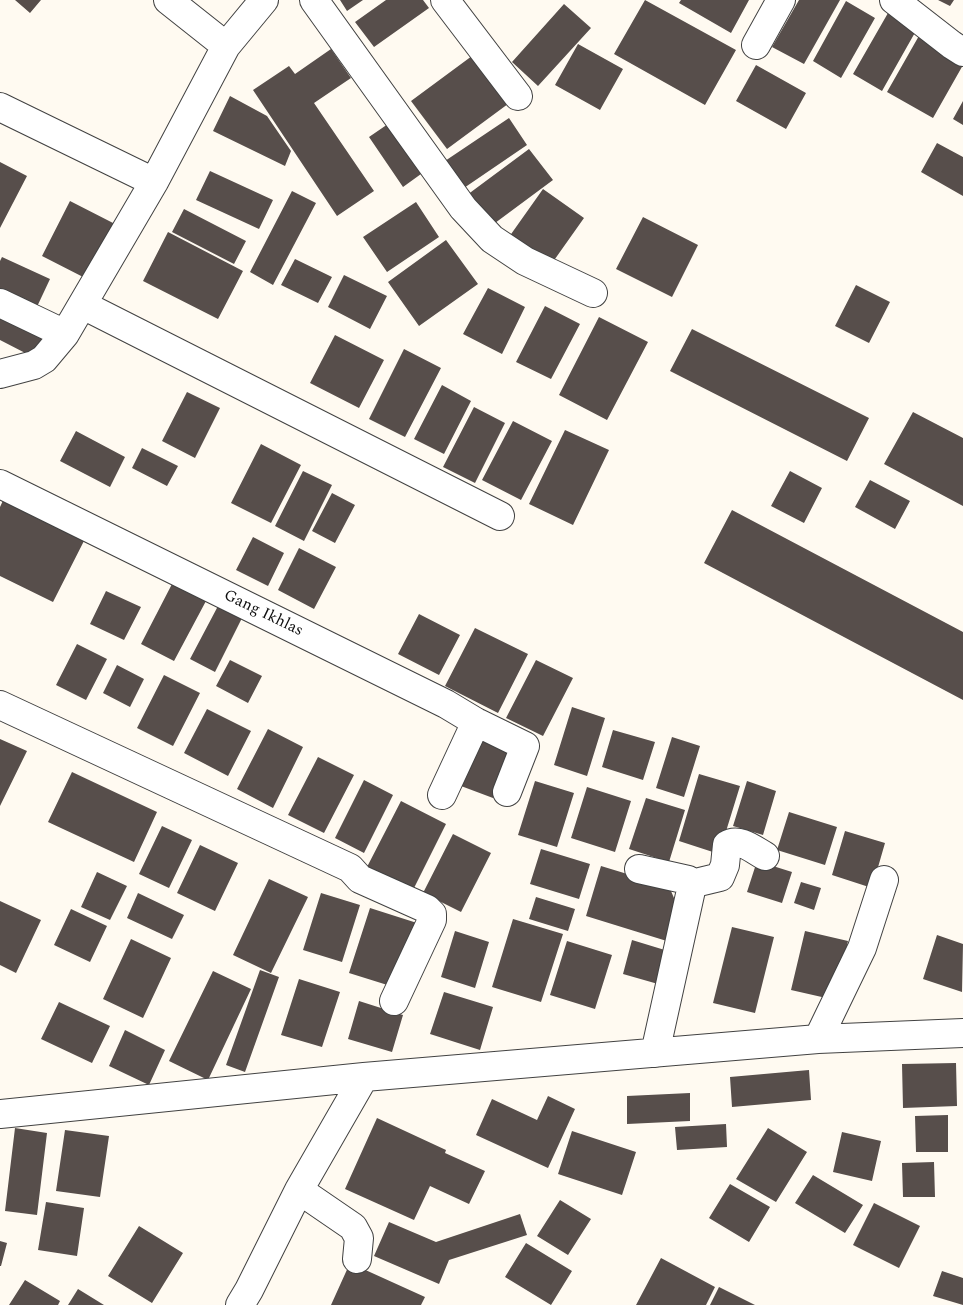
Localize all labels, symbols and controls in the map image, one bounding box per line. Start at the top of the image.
street label: Gang Ikhlas [220,587,306,641]

